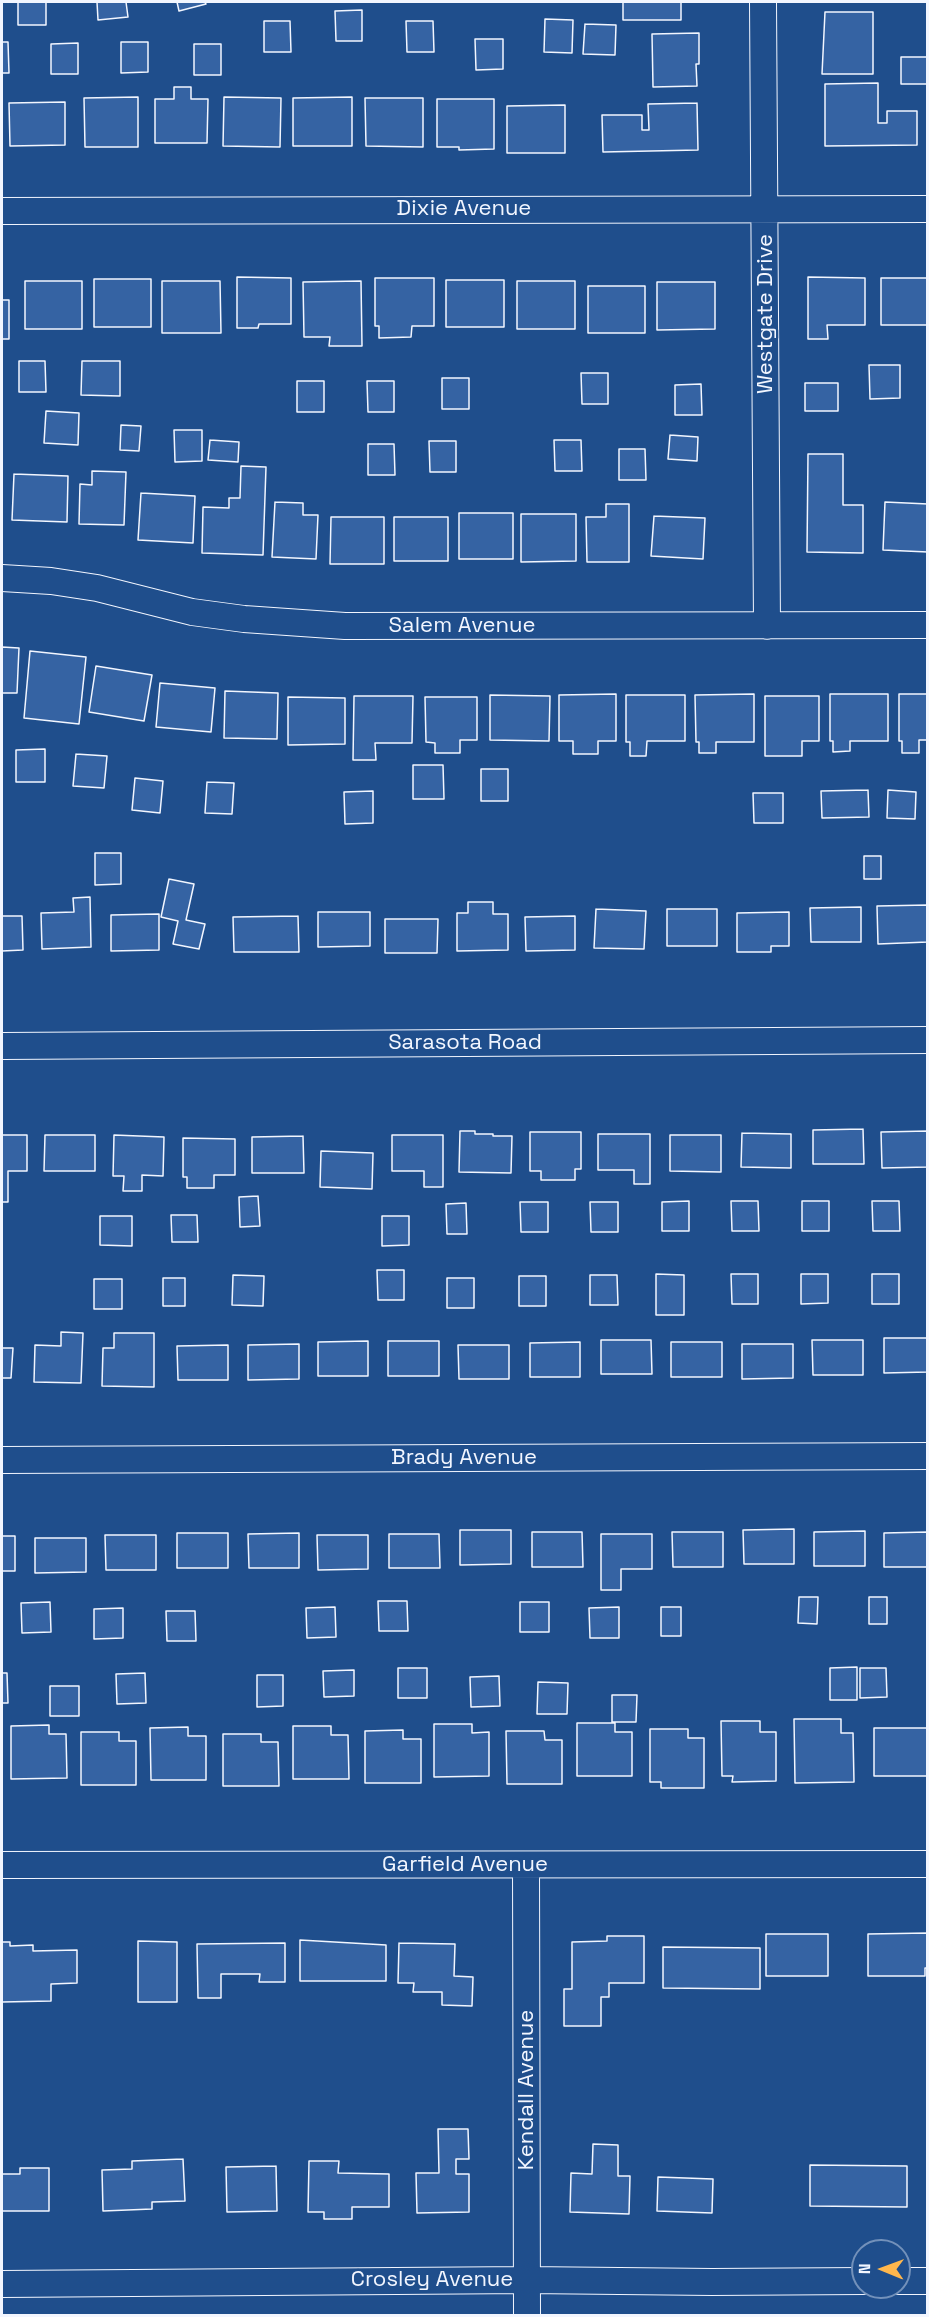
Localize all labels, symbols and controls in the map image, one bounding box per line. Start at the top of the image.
street label: Dixie Avenue [397,196,531,222]
street label: Westgate Drive [753,234,779,394]
street label: Salem Avenue [389,613,535,639]
street label: Sarasota Road [388,1030,542,1056]
street label: Brady Avenue [391,1445,537,1471]
street label: Garfield Avenue [382,1852,548,1878]
street label: Kendall Avenue [514,2010,540,2170]
north arrow [851,2239,911,2299]
text: N [854,2263,875,2274]
street label: Crosley Avenue [351,2267,513,2293]

